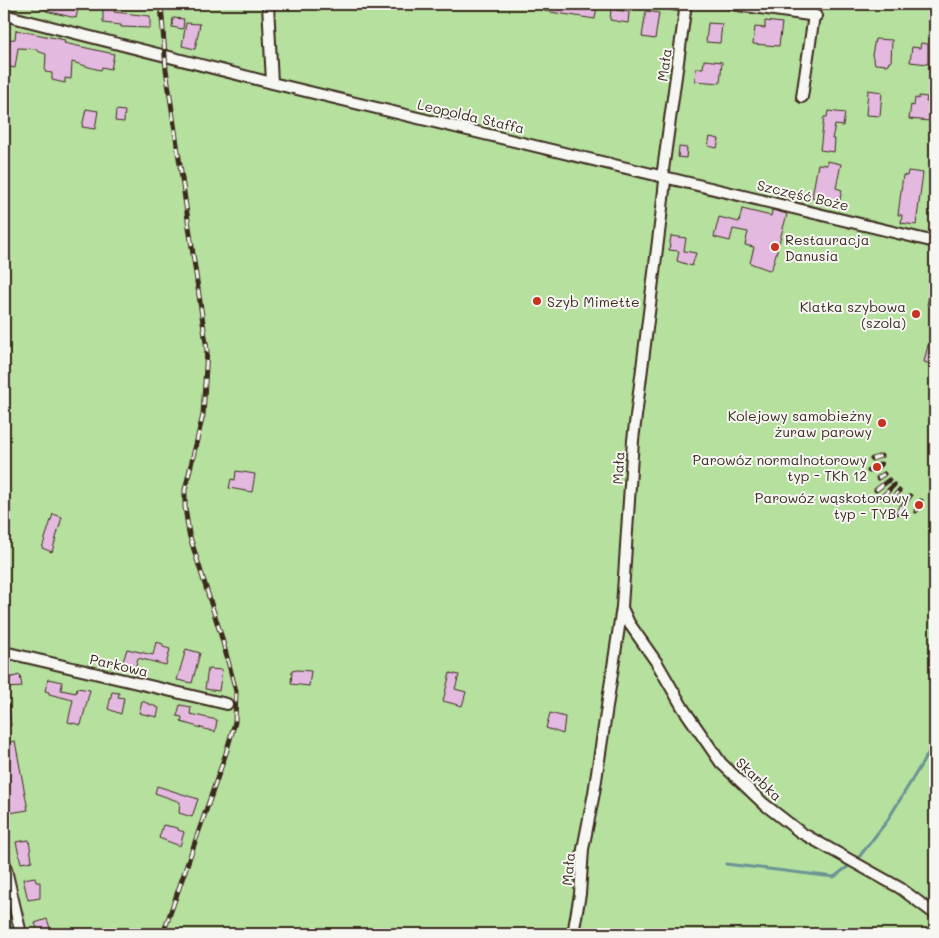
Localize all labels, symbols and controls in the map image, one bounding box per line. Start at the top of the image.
street label: Mała [652,47,676,83]
street label: Leopolda Staffa [416,94,526,138]
street label: Szczęść Boże [755,175,851,215]
place label: Restauracja Danusia [785,230,869,265]
marker: Restauracja Danusia [769,241,781,253]
place label: Szyb Mimette [547,292,640,311]
marker: Szyb Mimette [531,295,543,307]
place label: Klatka szybowa (szola) [800,297,906,332]
marker: Klatka szybowa (szola) [910,308,922,320]
place label: Kolejowy samobieżny żuraw parowy [728,406,872,441]
marker: Kolejowy samobieżny żuraw parowy [876,417,888,429]
place label: Parowóz normalnotorowy typ - TKh 12 [692,450,867,485]
street label: Mała [608,451,628,485]
marker: Parowóz normalnotorowy typ - TKh 12 [871,461,883,473]
place label: Parowóz wąskotorowy typ - TYB 4 [755,488,910,523]
marker: Parowóz wąskotorowy typ - TYB 4 [913,499,925,511]
street label: Parkowa [88,649,150,681]
street label: Skarbka [732,753,786,805]
street label: Mała [557,852,579,886]

